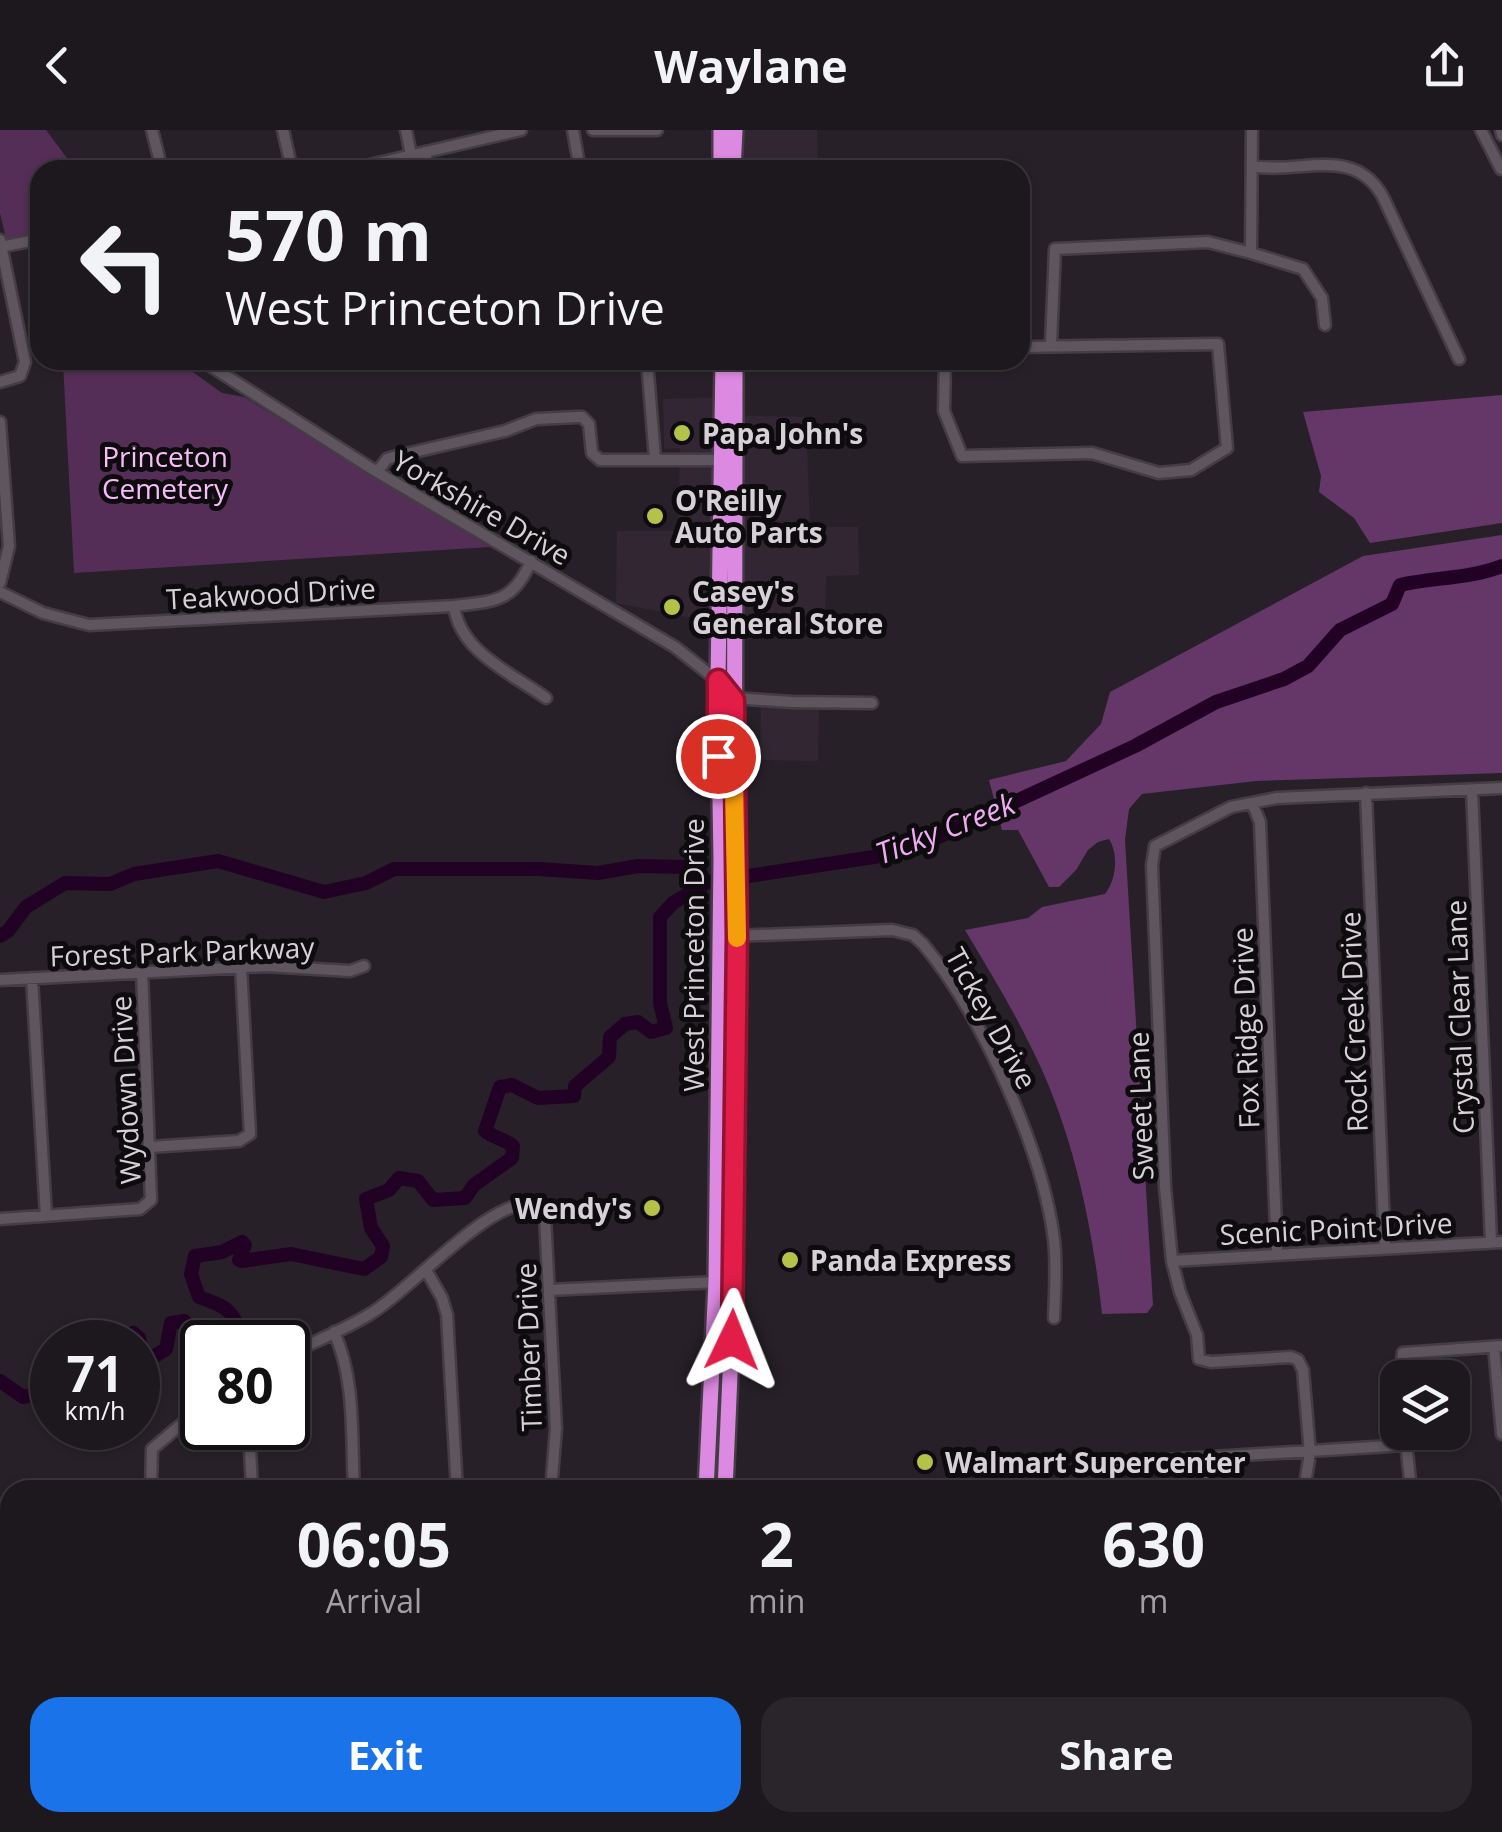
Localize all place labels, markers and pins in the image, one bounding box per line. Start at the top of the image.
place label: Papa John's [702,414,863,452]
marker: Papa John's [671,422,693,444]
place label: O'Reilly Auto Parts [675,481,823,551]
marker: O'Reilly Auto Parts [644,505,666,527]
place label: Casey's General Store [692,572,883,642]
marker: Casey's General Store [661,596,683,618]
pin [676,714,761,799]
place label: Wendy's [515,1189,632,1227]
marker: Wendy's [641,1197,663,1219]
place label: Panda Express [810,1241,1011,1279]
marker: Panda Express [779,1249,801,1271]
place label: Walmart Supercenter [945,1443,1246,1481]
marker: Walmart Supercenter [914,1451,936,1473]

